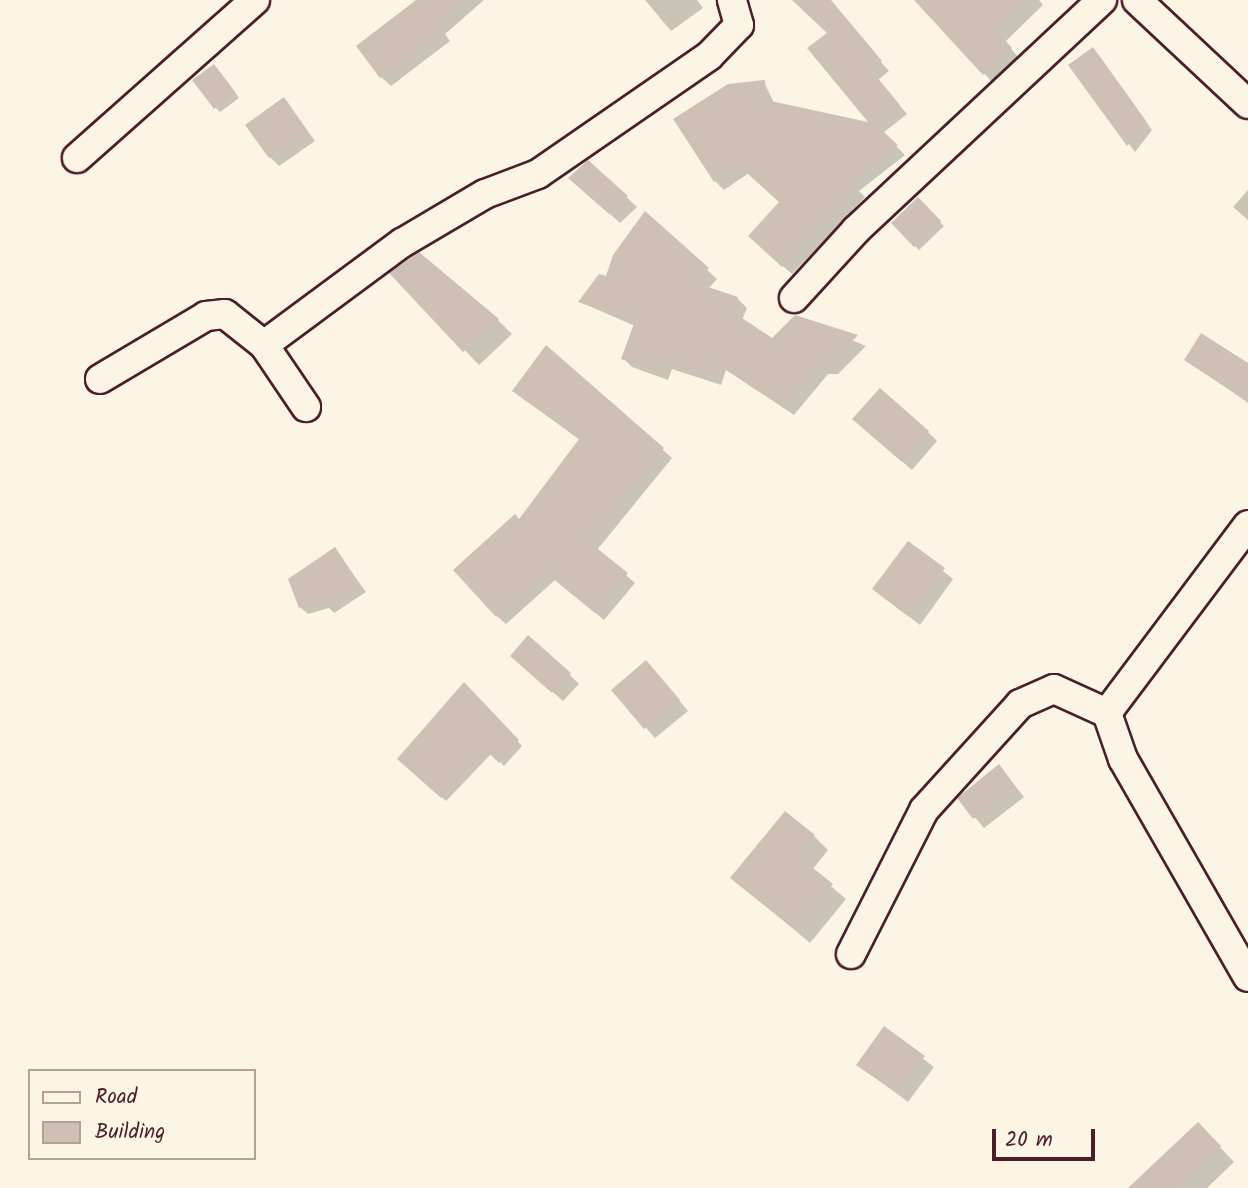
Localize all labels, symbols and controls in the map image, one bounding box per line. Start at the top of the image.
legend [28,1069,256,1160]
text: Road [95,1081,137,1114]
scale bar [996,1114,1099,1158]
text: Building [95,1116,165,1149]
text: 20 m [1005,1124,1053,1157]

